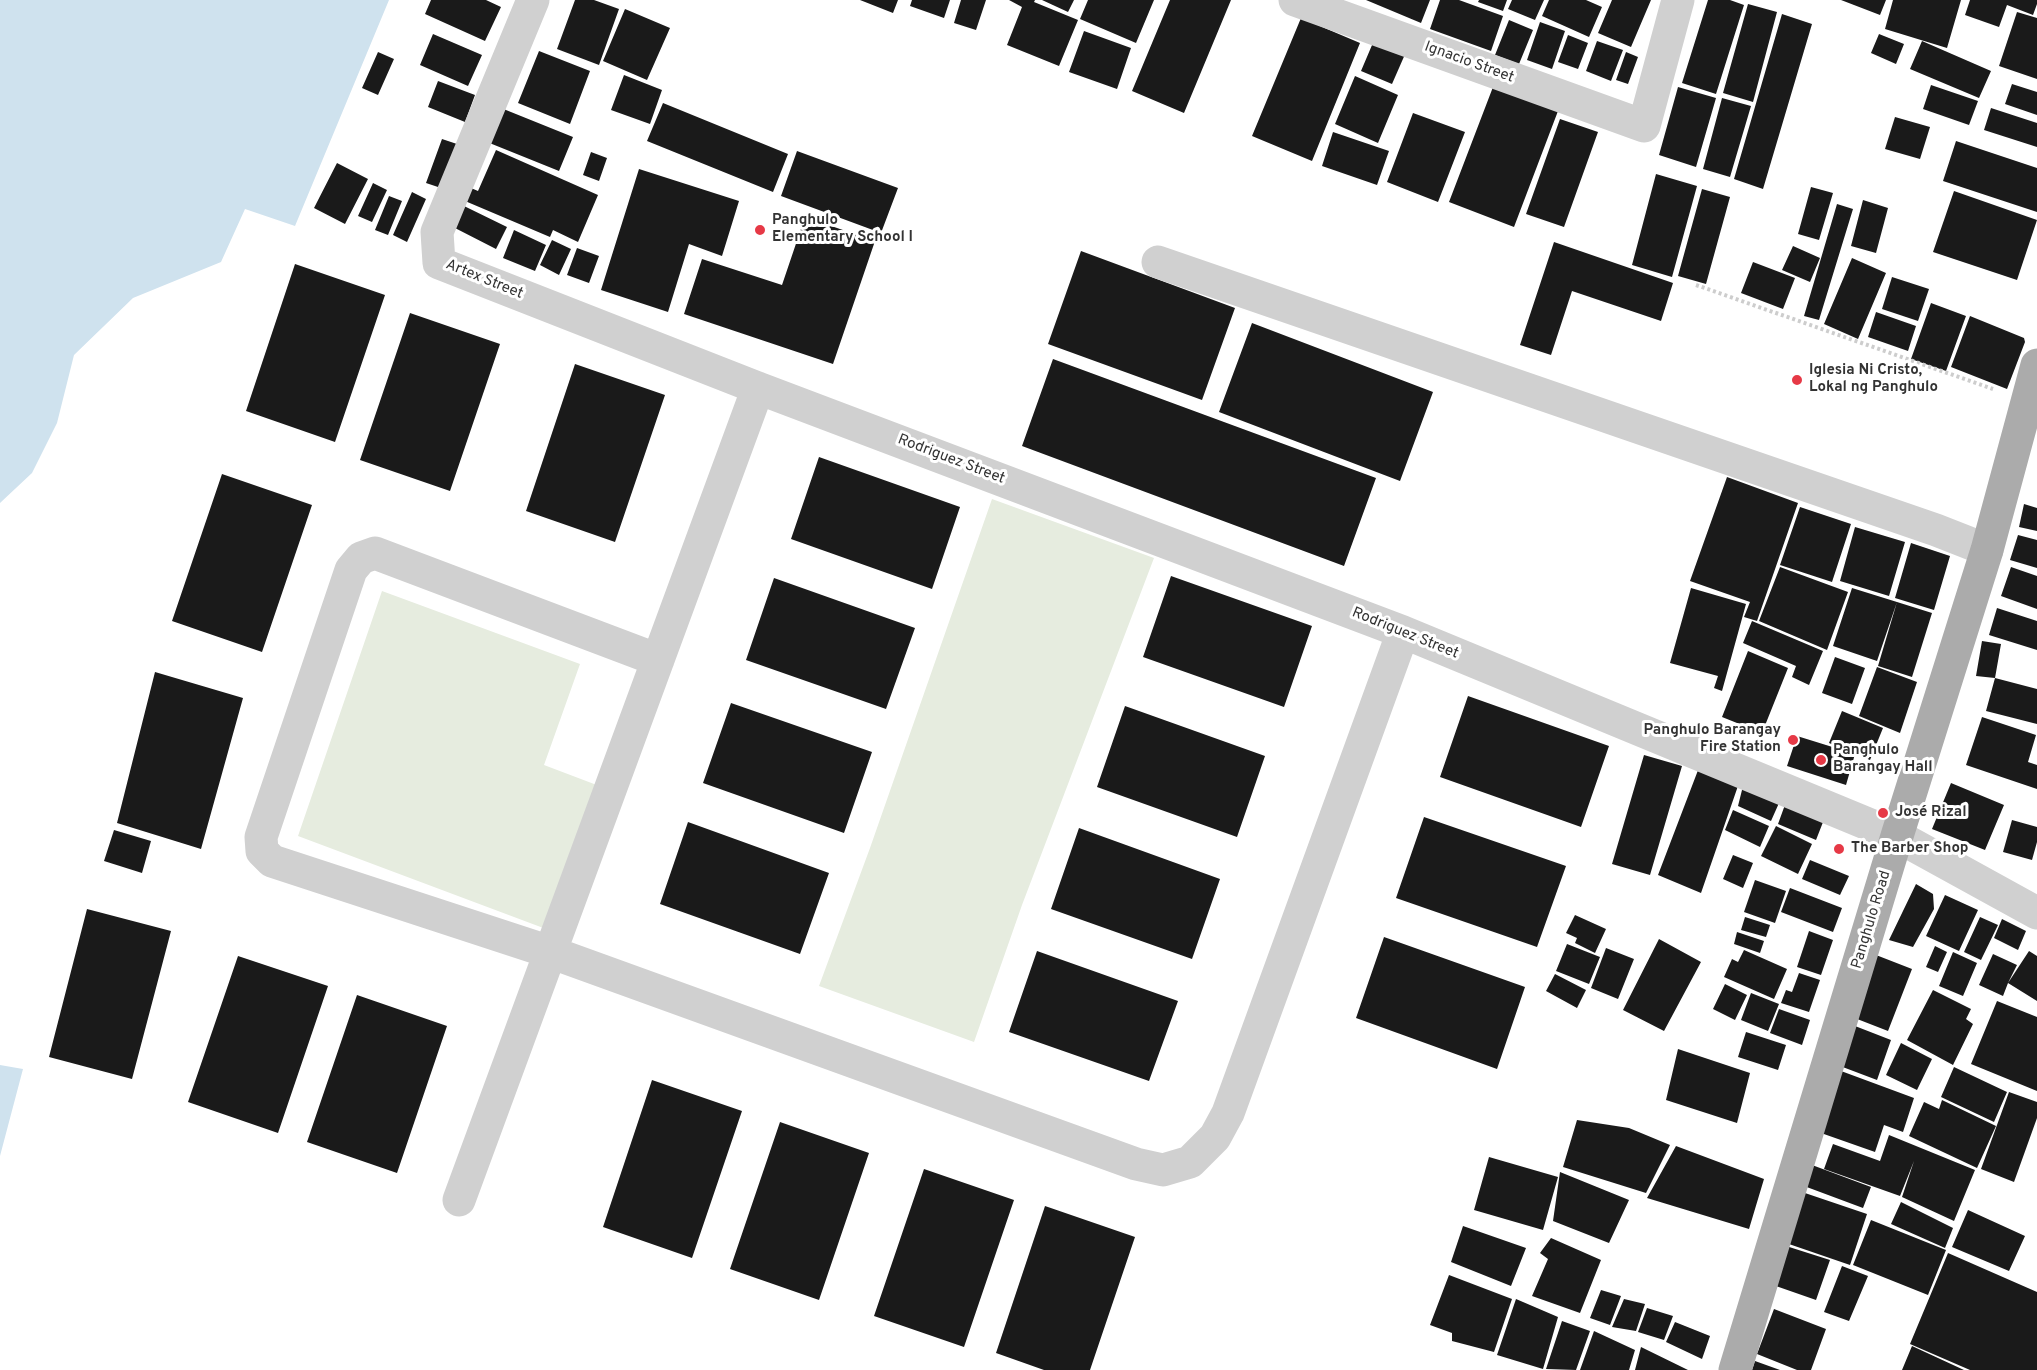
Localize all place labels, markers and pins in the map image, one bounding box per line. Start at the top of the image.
place label: Panghulo Elementary School I [772,212,913,247]
marker: Panghulo Elementary School I [753,223,767,237]
place label: Iglesia Ni Cristo, Lokal ng Panghulo [1809,362,1938,397]
marker: Iglesia Ni Cristo, Lokal ng Panghulo [1790,373,1804,387]
place label: Panghulo Barangay Fire Station [1644,722,1781,757]
marker: Panghulo Barangay Fire Station [1786,733,1800,747]
place label: Panghulo Barangay Hall [1833,742,1932,777]
marker: Panghulo Barangay Hall [1814,753,1828,767]
place label: José Rizal [1895,804,1967,822]
marker: José Rizal [1876,806,1890,820]
place label: The Barber Shop [1851,840,1968,858]
marker: The Barber Shop [1832,842,1846,856]

